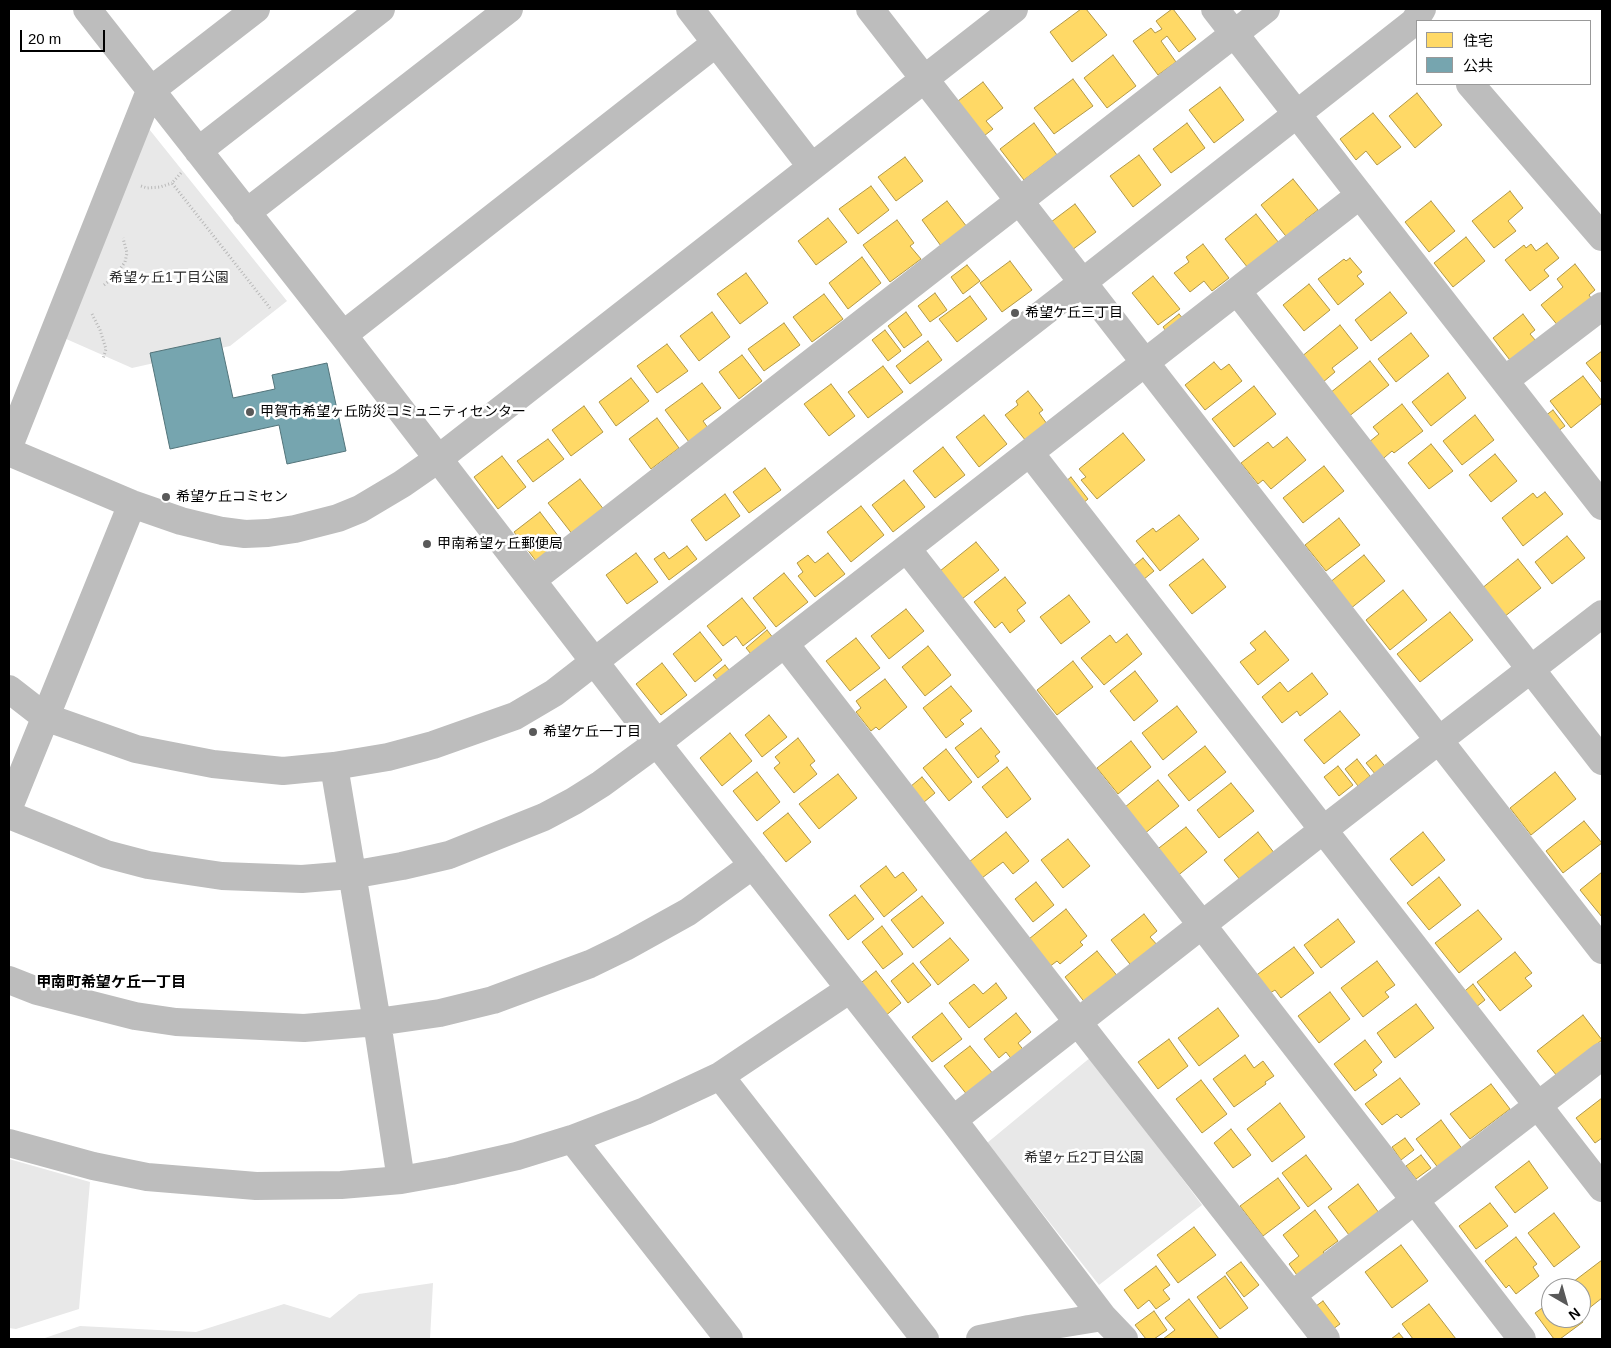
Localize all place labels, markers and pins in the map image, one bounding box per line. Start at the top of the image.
place label: 希望ケ丘三丁目 [1025,305,1123,321]
marker: 希望ケ丘三丁目 [1009,307,1021,319]
place label: 甲賀市希望ヶ丘防災コミュニティセンター [260,404,526,420]
marker: 甲賀市希望ヶ丘防災コミュニティセンター [244,406,256,418]
place label: 希望ケ丘コミセン [176,489,288,505]
marker: 希望ケ丘コミセン [160,491,172,503]
place label: 甲南希望ヶ丘郵便局 [437,536,563,552]
marker: 甲南希望ヶ丘郵便局 [421,538,433,550]
place label: 希望ケ丘一丁目 [543,724,641,740]
marker: 希望ケ丘一丁目 [527,726,539,738]

